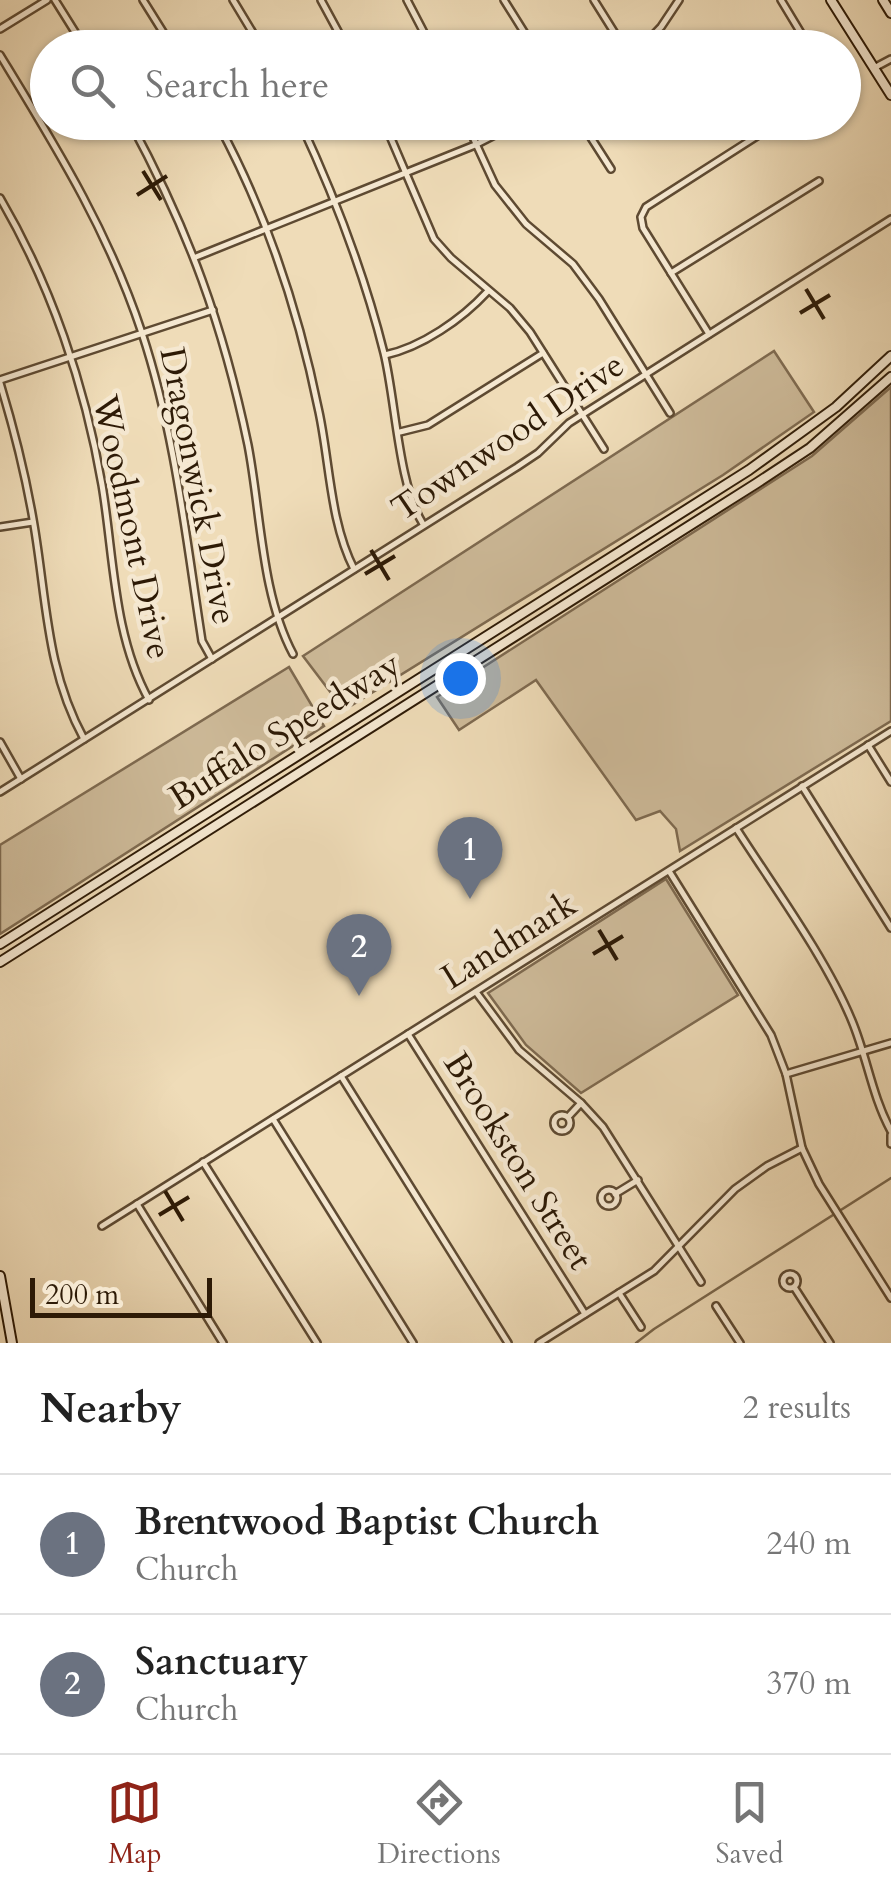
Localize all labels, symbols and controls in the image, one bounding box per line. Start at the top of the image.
search box [30,30,861,140]
icon: search [65,58,120,113]
text: Search here [145,59,329,111]
street label: Townwood Drive [382,341,634,533]
street label: Dragonwick Drive [148,343,248,629]
street label: Woodmont Drive [80,390,183,663]
street label: Buffalo Speedway [160,640,410,821]
your location [435,653,486,704]
pin: 1 [438,816,502,899]
street label: Landmark [432,880,586,1001]
pin: 2 [326,914,392,996]
street label: Brookston Street [432,1043,604,1279]
scale bar [30,1273,212,1318]
text: 200 m [45,1276,119,1314]
text: Nearby [40,1380,182,1437]
text: 2 results [743,1386,851,1430]
text: Brentwood Baptist Church [135,1496,599,1548]
text: 1 [64,1522,81,1566]
text: 240 m [766,1522,851,1566]
text: Church [135,1548,238,1592]
text: Sanctuary [135,1636,308,1688]
text: 2 [64,1662,81,1706]
text: 370 m [766,1662,851,1706]
text: Church [135,1688,238,1732]
tab: Map [107,1775,162,1873]
tab: Directions [377,1775,501,1873]
tab: Saved [716,1775,784,1873]

